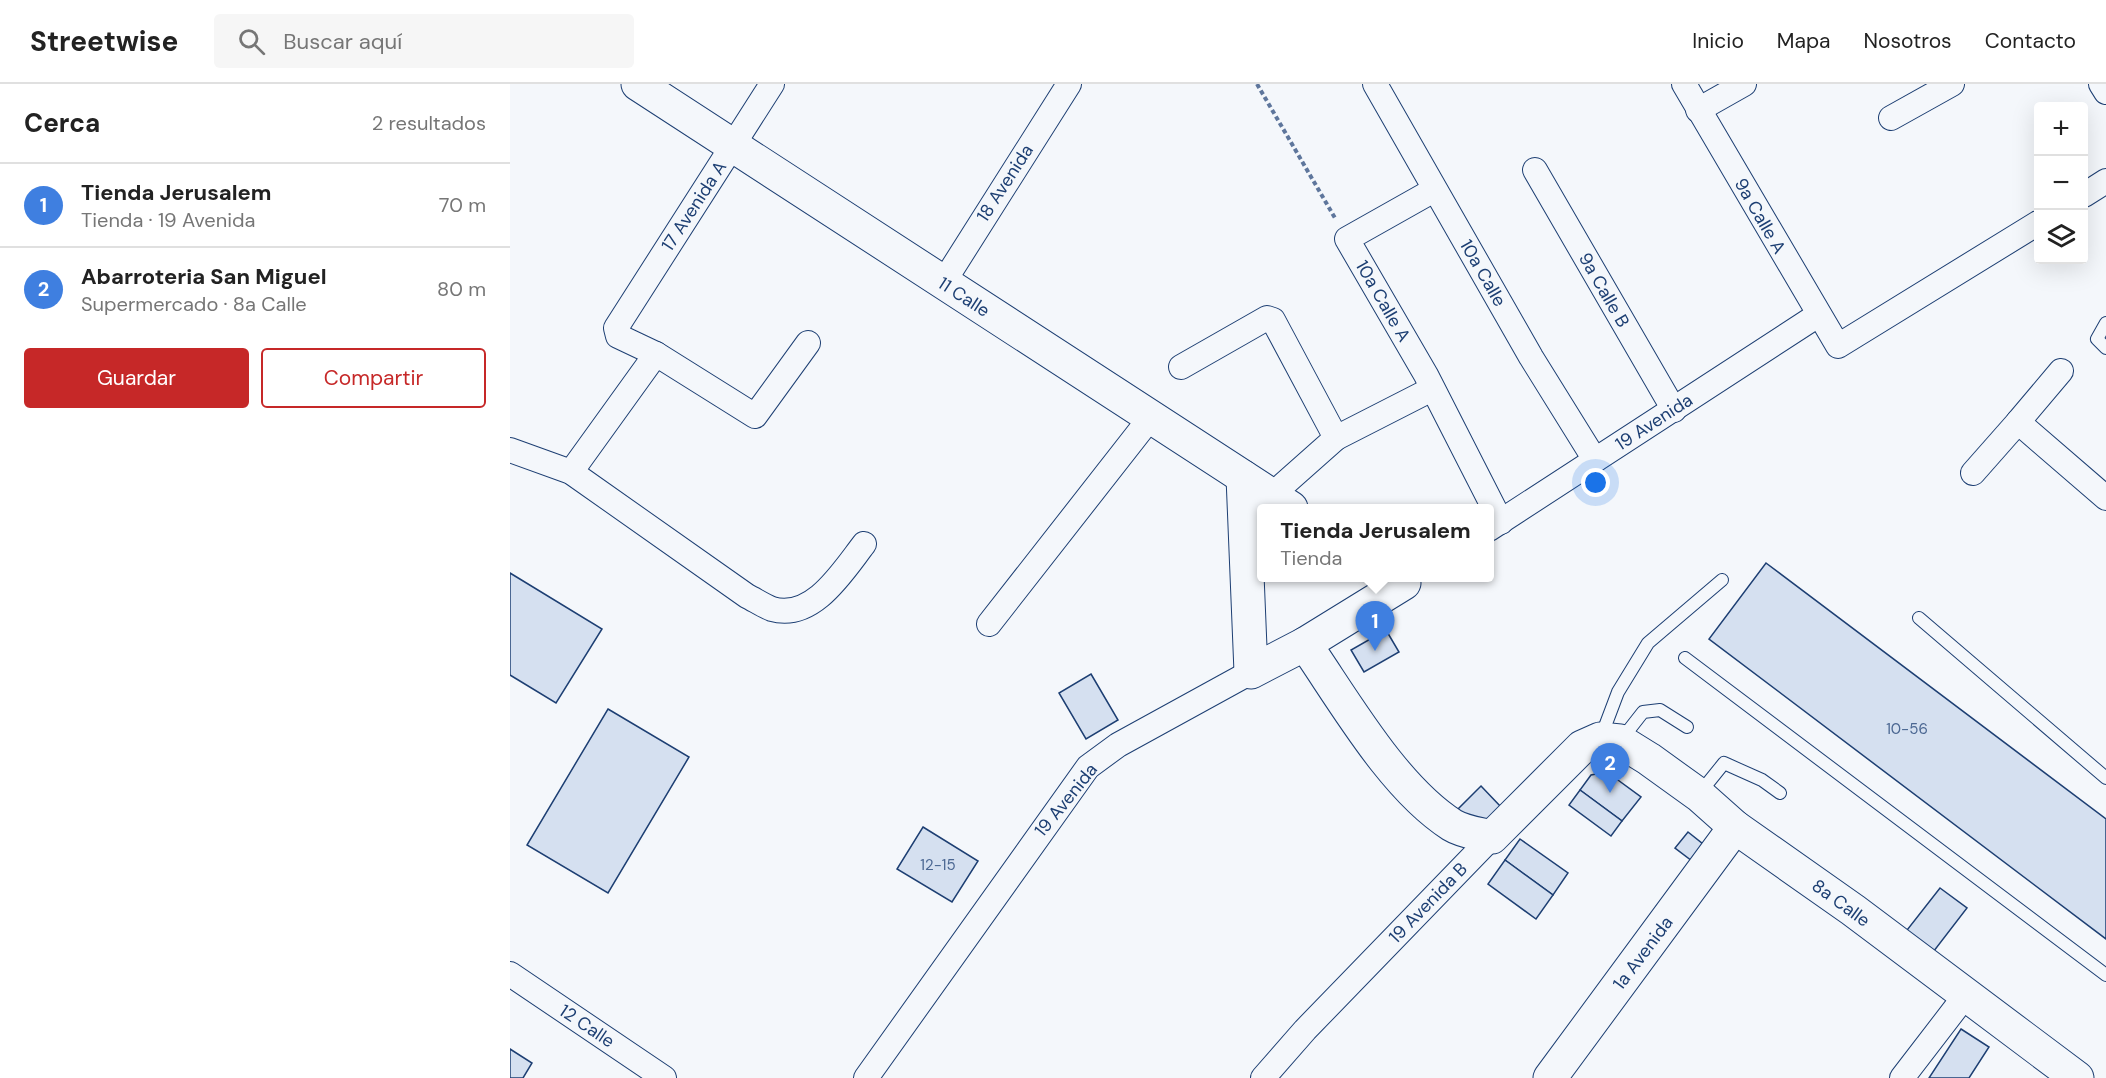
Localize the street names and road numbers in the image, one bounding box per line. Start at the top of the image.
street label: 18 Avenida [971,140,1039,226]
street label: 17 Avenida A [656,156,732,256]
street label: 9a Calle A [1729,174,1791,258]
street label: 10a Calle [1454,235,1512,311]
street label: 9a Calle B [1573,248,1635,332]
street label: 10a Calle A [1350,256,1416,346]
street label: 11 Calle [934,271,994,323]
street label: 19 Avenida [1611,388,1697,456]
street label: 19 Avenida [1029,758,1103,842]
street label: 19 Avenida B [1383,857,1473,949]
street label: 8a Calle [1807,874,1875,932]
street label: 1a Avenida [1607,911,1679,995]
street label: 12 Calle [555,999,619,1053]

